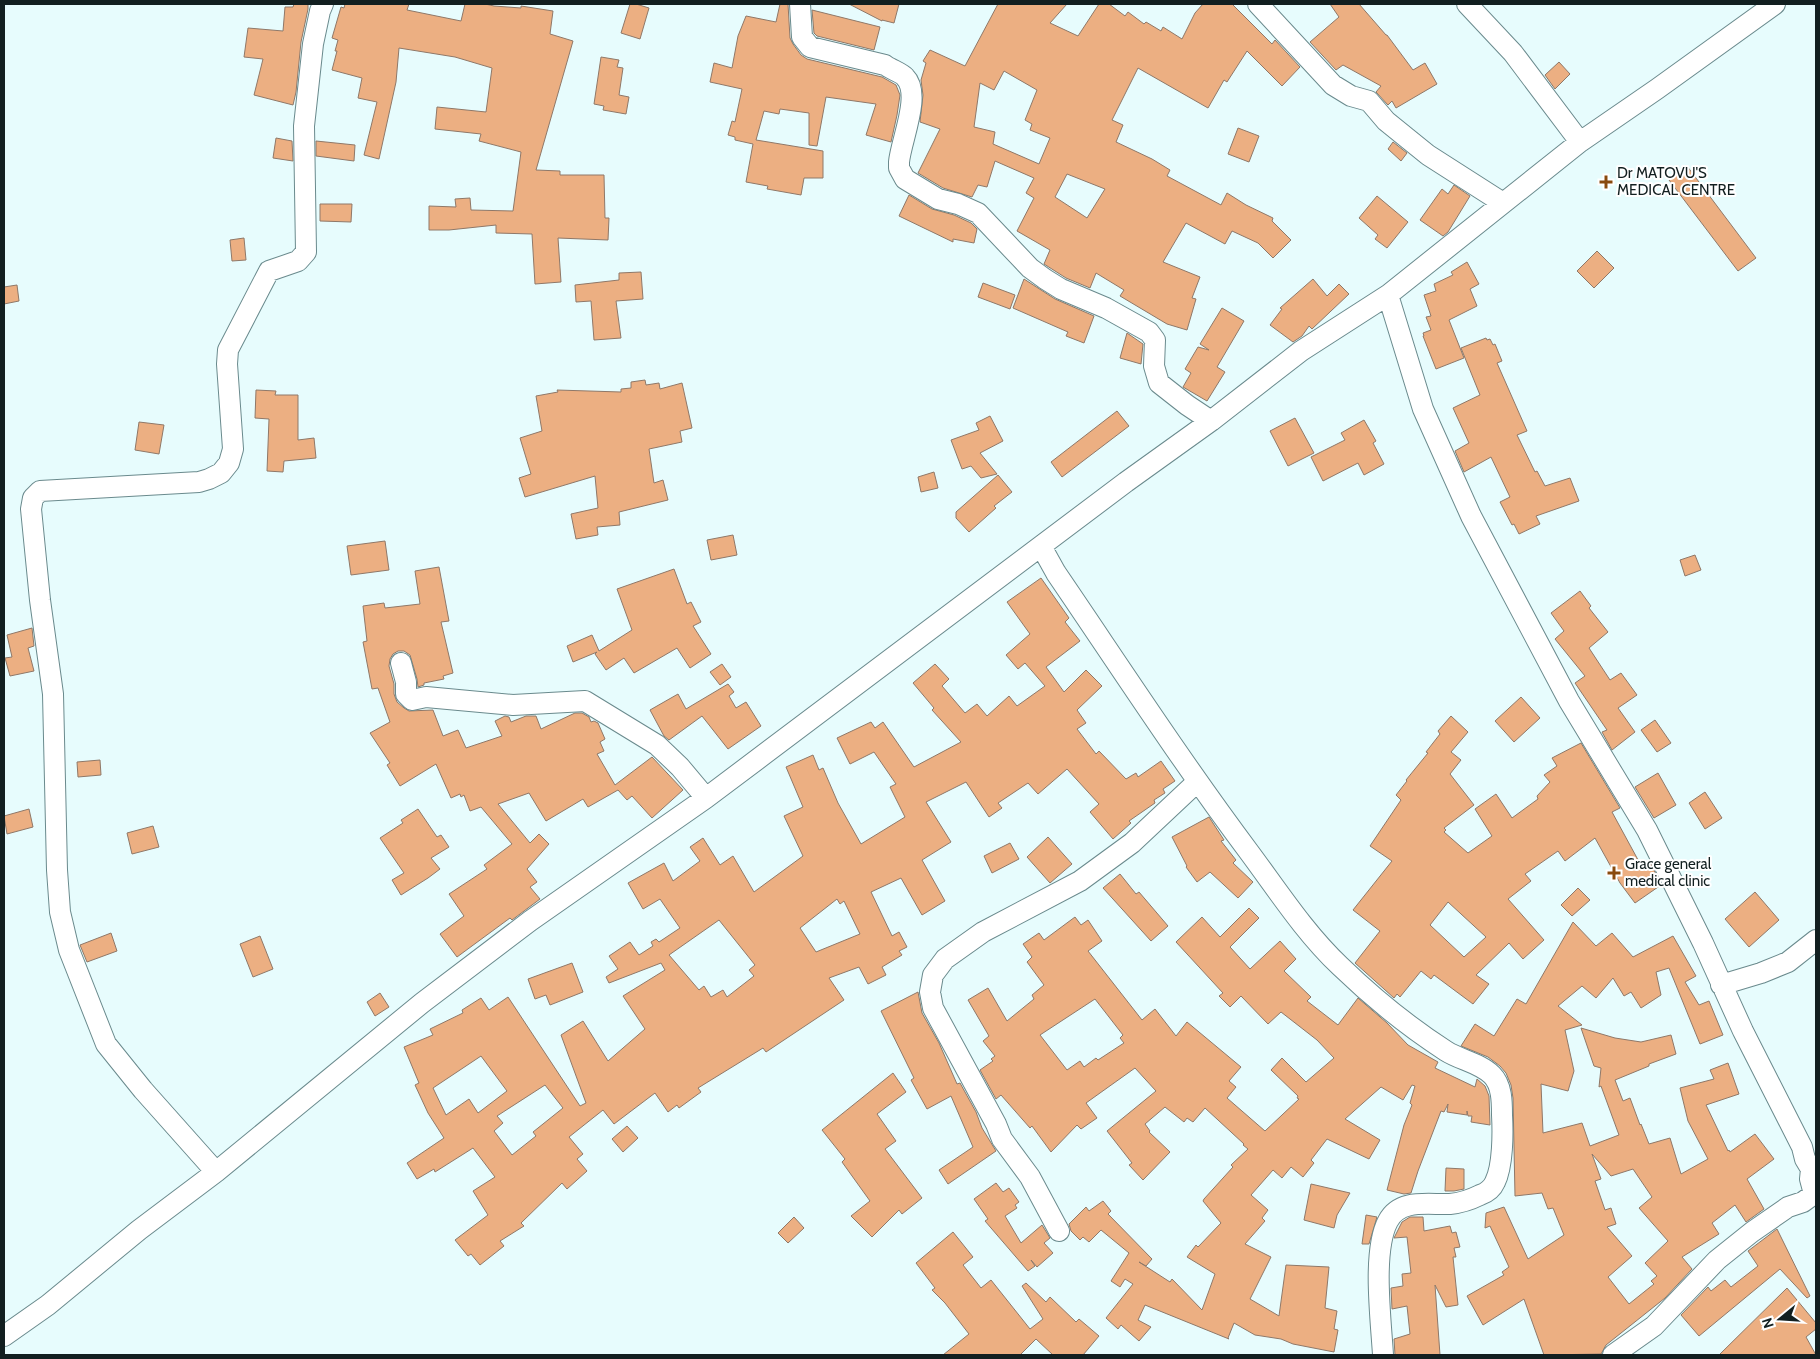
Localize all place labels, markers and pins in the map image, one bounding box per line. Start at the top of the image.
place label: Dr MATOVU'S MEDICAL CENTRE [1617,164,1735,199]
marker: Dr MATOVU'S MEDICAL CENTRE [1599,175,1613,189]
place label: Grace general medical clinic [1625,855,1712,890]
marker: Grace general medical clinic [1607,866,1621,880]

